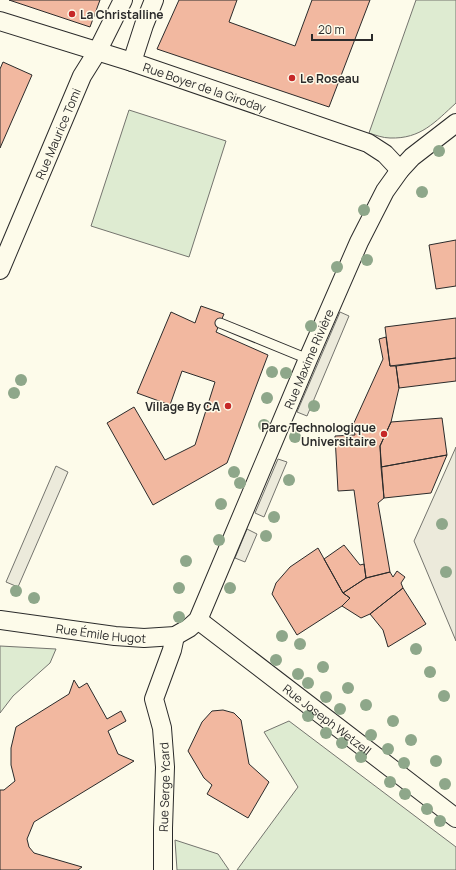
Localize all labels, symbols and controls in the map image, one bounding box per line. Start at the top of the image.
place label: La Christalline [80,6,164,23]
marker: La Christalline [67,9,77,19]
scale bar [312,16,372,42]
text: 20 m [318,21,345,38]
street label: Rue Boyer de la Giroday [141,58,269,116]
place label: Le Roseau [300,70,359,87]
marker: Le Roseau [287,73,297,83]
street label: Rue Maurice Tomi [31,86,84,182]
street label: Rue Maxime Rivière [279,306,337,411]
place label: Village By CA [145,398,220,415]
marker: Village By CA [223,401,233,411]
place label: Parc Technologique Universitaire [261,419,376,450]
marker: Parc Technologique Universitaire [379,429,389,439]
street label: Rue Émile Hugot [55,619,147,647]
street label: Rue Joseph Wetzell [280,680,375,759]
street label: Rue Serge Ycard [154,742,174,832]

